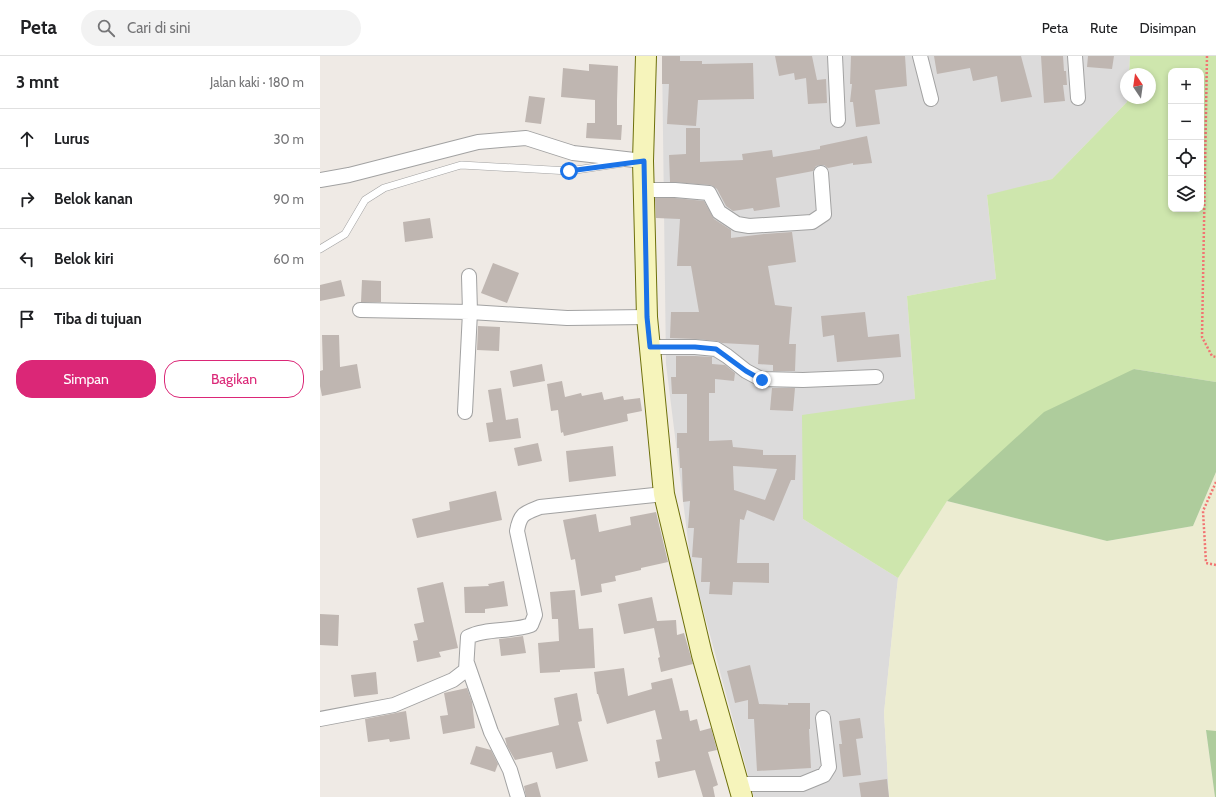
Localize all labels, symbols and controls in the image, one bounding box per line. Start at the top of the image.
search box [81,10,361,46]
text: Peta [20,16,57,39]
icon: search [95,17,117,39]
text: Cari di sini [127,19,190,37]
text: Peta [1042,19,1068,37]
text: Rute [1090,19,1118,37]
text: Disimpan [1140,19,1196,37]
north arrow [1120,68,1156,104]
map controls [1168,68,1204,212]
button: + [1168,68,1204,104]
text: 3 mnt [16,72,59,92]
text: Jalan kaki · 180 m [210,74,304,90]
button: − [1168,104,1204,140]
icon: ahead [16,128,38,150]
text: Lurus [54,130,89,148]
text: 30 m [274,131,304,147]
button: locate [1168,140,1204,176]
route start [560,162,578,180]
button: layers [1168,176,1204,212]
icon: right [16,188,38,210]
text: Belok kanan [54,190,133,208]
text: 90 m [273,191,304,207]
icon: left [16,248,38,270]
text: Belok kiri [54,250,114,268]
text: 60 m [273,251,304,267]
icon: arrive [16,308,38,330]
text: Tiba di tujuan [54,310,142,328]
button: Simpan [16,360,156,398]
button: Bagikan [164,360,304,398]
route end [753,371,771,389]

